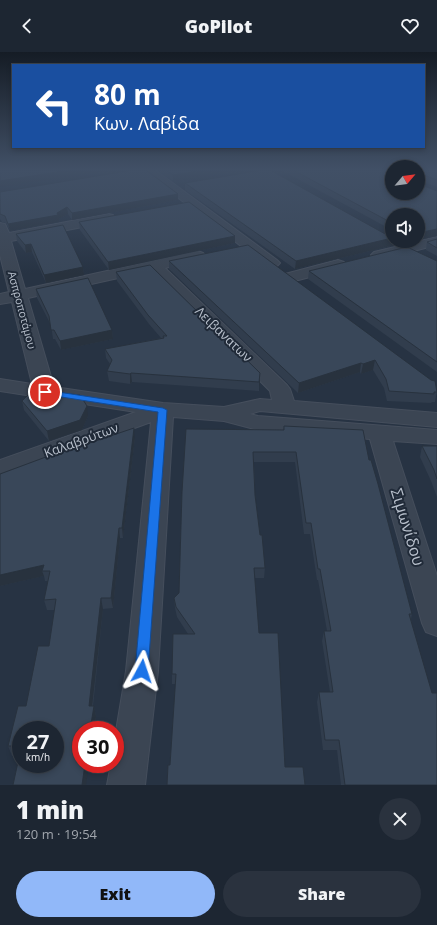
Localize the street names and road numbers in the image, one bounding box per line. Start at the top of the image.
street label: Ασπροποτάμου [5,269,40,351]
street label: Λειβανατων [192,302,256,366]
street label: Καλαβρύτων [41,418,121,462]
street label: Σιμωνίδου [386,486,430,568]

